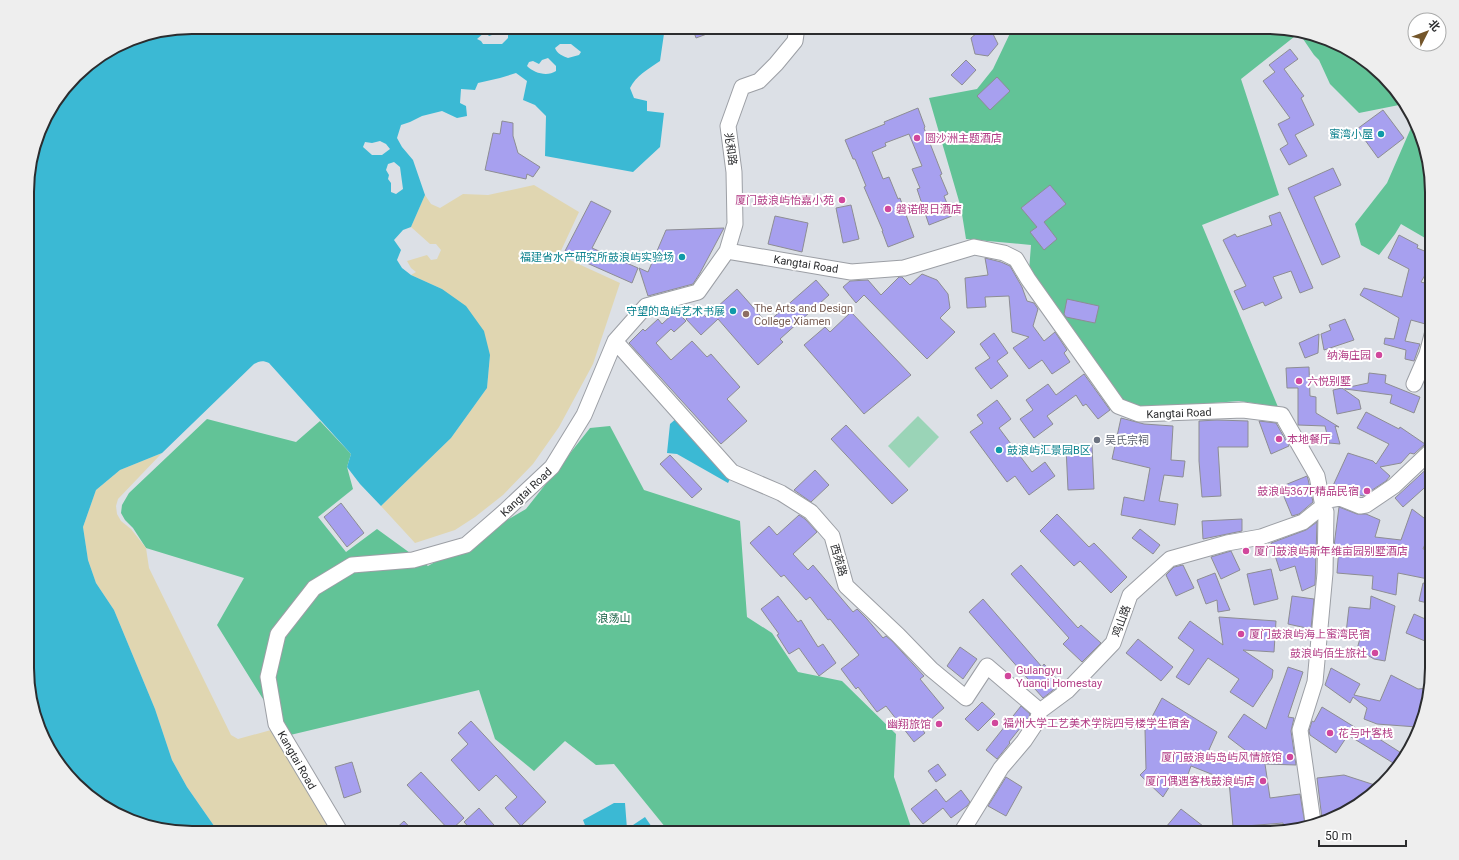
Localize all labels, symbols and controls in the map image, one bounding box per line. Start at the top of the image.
north arrow [1407,12,1447,52]
text: 北 [1426,17,1443,34]
place label: 蜜湾小屋 [1329,128,1373,141]
marker: 蜜湾小屋 [1376,129,1386,139]
street label: 兆和路 [722,132,739,166]
place label: 圆沙洲主题酒店 [925,132,1002,145]
marker: 圆沙洲主题酒店 [912,133,922,143]
place label: 厦门鼓浪屿怡嘉小苑 [735,194,834,207]
marker: 厦门鼓浪屿怡嘉小苑 [837,195,847,205]
place label: 磐诺假日酒店 [896,203,962,216]
marker: 磐诺假日酒店 [883,204,893,214]
place label: 福建省水产研究所鼓浪屿实验场 [520,251,674,264]
marker: 福建省水产研究所鼓浪屿实验场 [677,252,687,262]
street label: Kangtai Road [773,253,839,276]
place label: The Arts and Design College Xiamen [754,302,853,328]
place label: 守望的岛屿艺术书展 [626,305,725,318]
marker: 守望的岛屿艺术书展 [728,306,738,316]
marker: The Arts and Design College Xiamen [741,309,751,319]
place label: 纳海庄园 [1327,349,1371,362]
marker: 纳海庄园 [1374,350,1384,360]
place label: 六悦别墅 [1307,375,1351,388]
marker: 六悦别墅 [1294,376,1304,386]
street label: Kangtai Road [1146,406,1212,421]
place label: 本地餐厅 [1287,433,1331,446]
place label: 吴氏宗祠 [1105,434,1149,447]
marker: 本地餐厅 [1274,434,1284,444]
marker: 吴氏宗祠 [1092,435,1102,445]
place label: 鼓浪屿汇景园B区 [1007,444,1091,457]
marker: 鼓浪屿汇景园B区 [994,445,1004,455]
street label: Kangtai Road [498,465,555,519]
place label: 鼓浪屿367F精品民宿 [1257,485,1359,498]
marker: 鼓浪屿367F精品民宿 [1362,486,1372,496]
street label: 西苑路 [828,542,849,578]
place label: 厦门鼓浪屿斯年维亩园别墅酒店 [1254,545,1408,558]
marker: 厦门鼓浪屿斯年维亩园别墅酒店 [1241,546,1251,556]
street label: 鸡山路 [1110,603,1133,639]
park label: 浪荡山 [598,612,631,625]
place label: 厦门鼓浪屿海上蜜湾民宿 [1249,628,1370,641]
marker: 厦门鼓浪屿海上蜜湾民宿 [1236,629,1246,639]
place label: 鼓浪屿佰生旅社 [1290,647,1367,660]
marker: 鼓浪屿佰生旅社 [1370,648,1380,658]
place label: Gulangyu Yuanqi Homestay [1016,664,1103,690]
marker: Gulangyu Yuanqi Homestay [1003,671,1013,681]
place label: 福州大学工艺美术学院四号楼学生宿舍 [1003,717,1190,730]
place label: 幽翔旅馆 [887,718,931,731]
marker: 福州大学工艺美术学院四号楼学生宿舍 [990,718,1000,728]
marker: 幽翔旅馆 [934,719,944,729]
place label: 花与叶客栈 [1338,727,1393,740]
marker: 花与叶客栈 [1325,728,1335,738]
street label: Kangtai Road [275,729,319,792]
place label: 厦门鼓浪屿岛屿风情旅馆 [1161,751,1282,764]
marker: 厦门鼓浪屿岛屿风情旅馆 [1285,752,1295,762]
place label: 厦门偶遇客栈鼓浪屿店 [1145,775,1255,788]
marker: 厦门偶遇客栈鼓浪屿店 [1258,776,1268,786]
scale bar [1319,822,1406,848]
text: 50 m [1325,829,1352,843]

